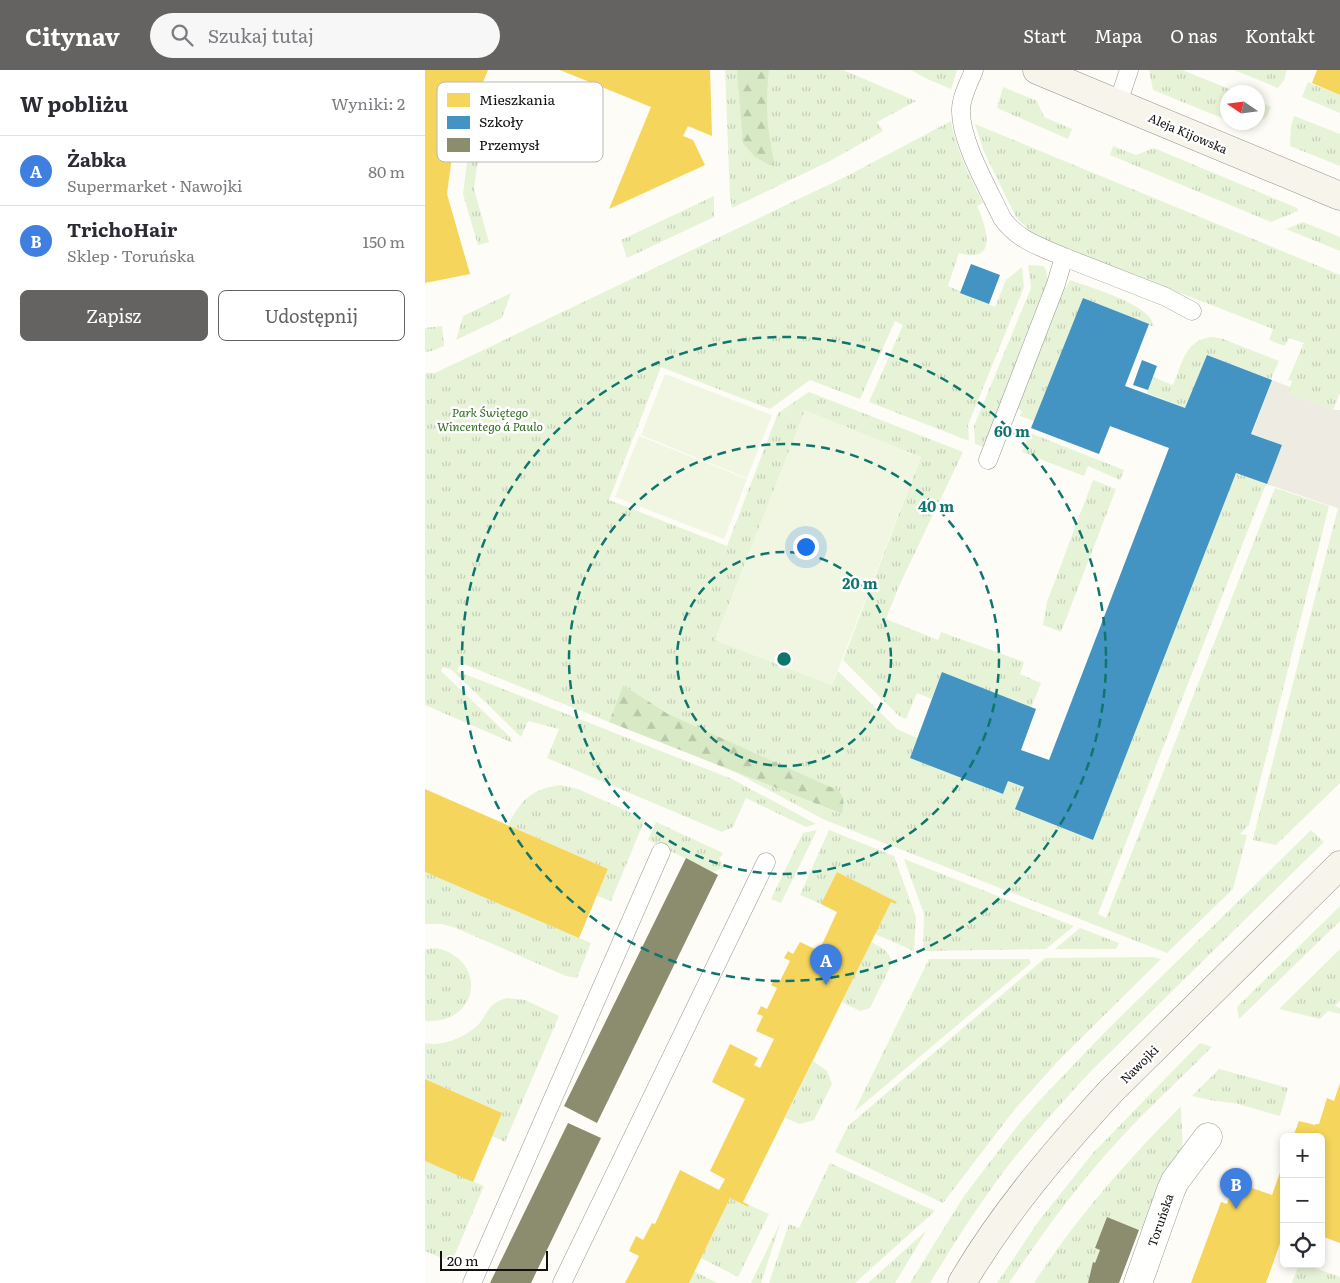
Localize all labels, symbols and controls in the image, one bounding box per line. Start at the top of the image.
search box [150,13,500,58]
text: Citynav [25,18,120,53]
icon: search [168,21,196,49]
text: Szukaj tutaj [208,21,314,49]
text: Start [1023,22,1066,49]
text: Mapa [1094,22,1142,49]
text: O nas [1170,22,1217,49]
text: Kontakt [1245,22,1315,49]
legend [437,82,603,162]
north arrow [1220,85,1265,130]
text: W pobliżu [20,87,128,118]
text: Mieszkania [479,89,556,109]
text: Wyniki: 2 [331,91,405,115]
street label: Aleja Kijowska [1146,108,1231,158]
text: Szkoły [479,111,524,131]
text: Przemysł [479,134,540,154]
text: Żabka [67,145,127,173]
text: A [30,159,42,183]
text: 80 m [368,159,405,183]
text: Supermarket · Nawojki [67,173,242,197]
text: TrichoHair [67,215,177,243]
text: B [30,229,42,253]
text: 150 m [362,229,405,253]
text: Sklep · Toruńska [67,243,195,267]
button: Zapisz [20,290,208,341]
button: Udostępnij [218,290,405,341]
park label: Park Świętego Wincentego á Paulo [437,403,543,435]
text: 60 m [994,419,1030,442]
text: 40 m [918,494,954,517]
your location [793,534,819,560]
text: 20 m [842,571,878,594]
centre of rings [775,650,793,668]
pin: A [810,944,842,985]
street label: Nawojki [1116,1041,1162,1087]
map controls [1280,1133,1325,1268]
button: + [1280,1133,1325,1178]
pin: B [1220,1168,1252,1209]
button: − [1280,1178,1325,1223]
street label: Toruńska [1142,1190,1178,1249]
button: locate [1280,1223,1325,1268]
scale bar [440,1248,547,1271]
text: 20 m [447,1250,479,1270]

